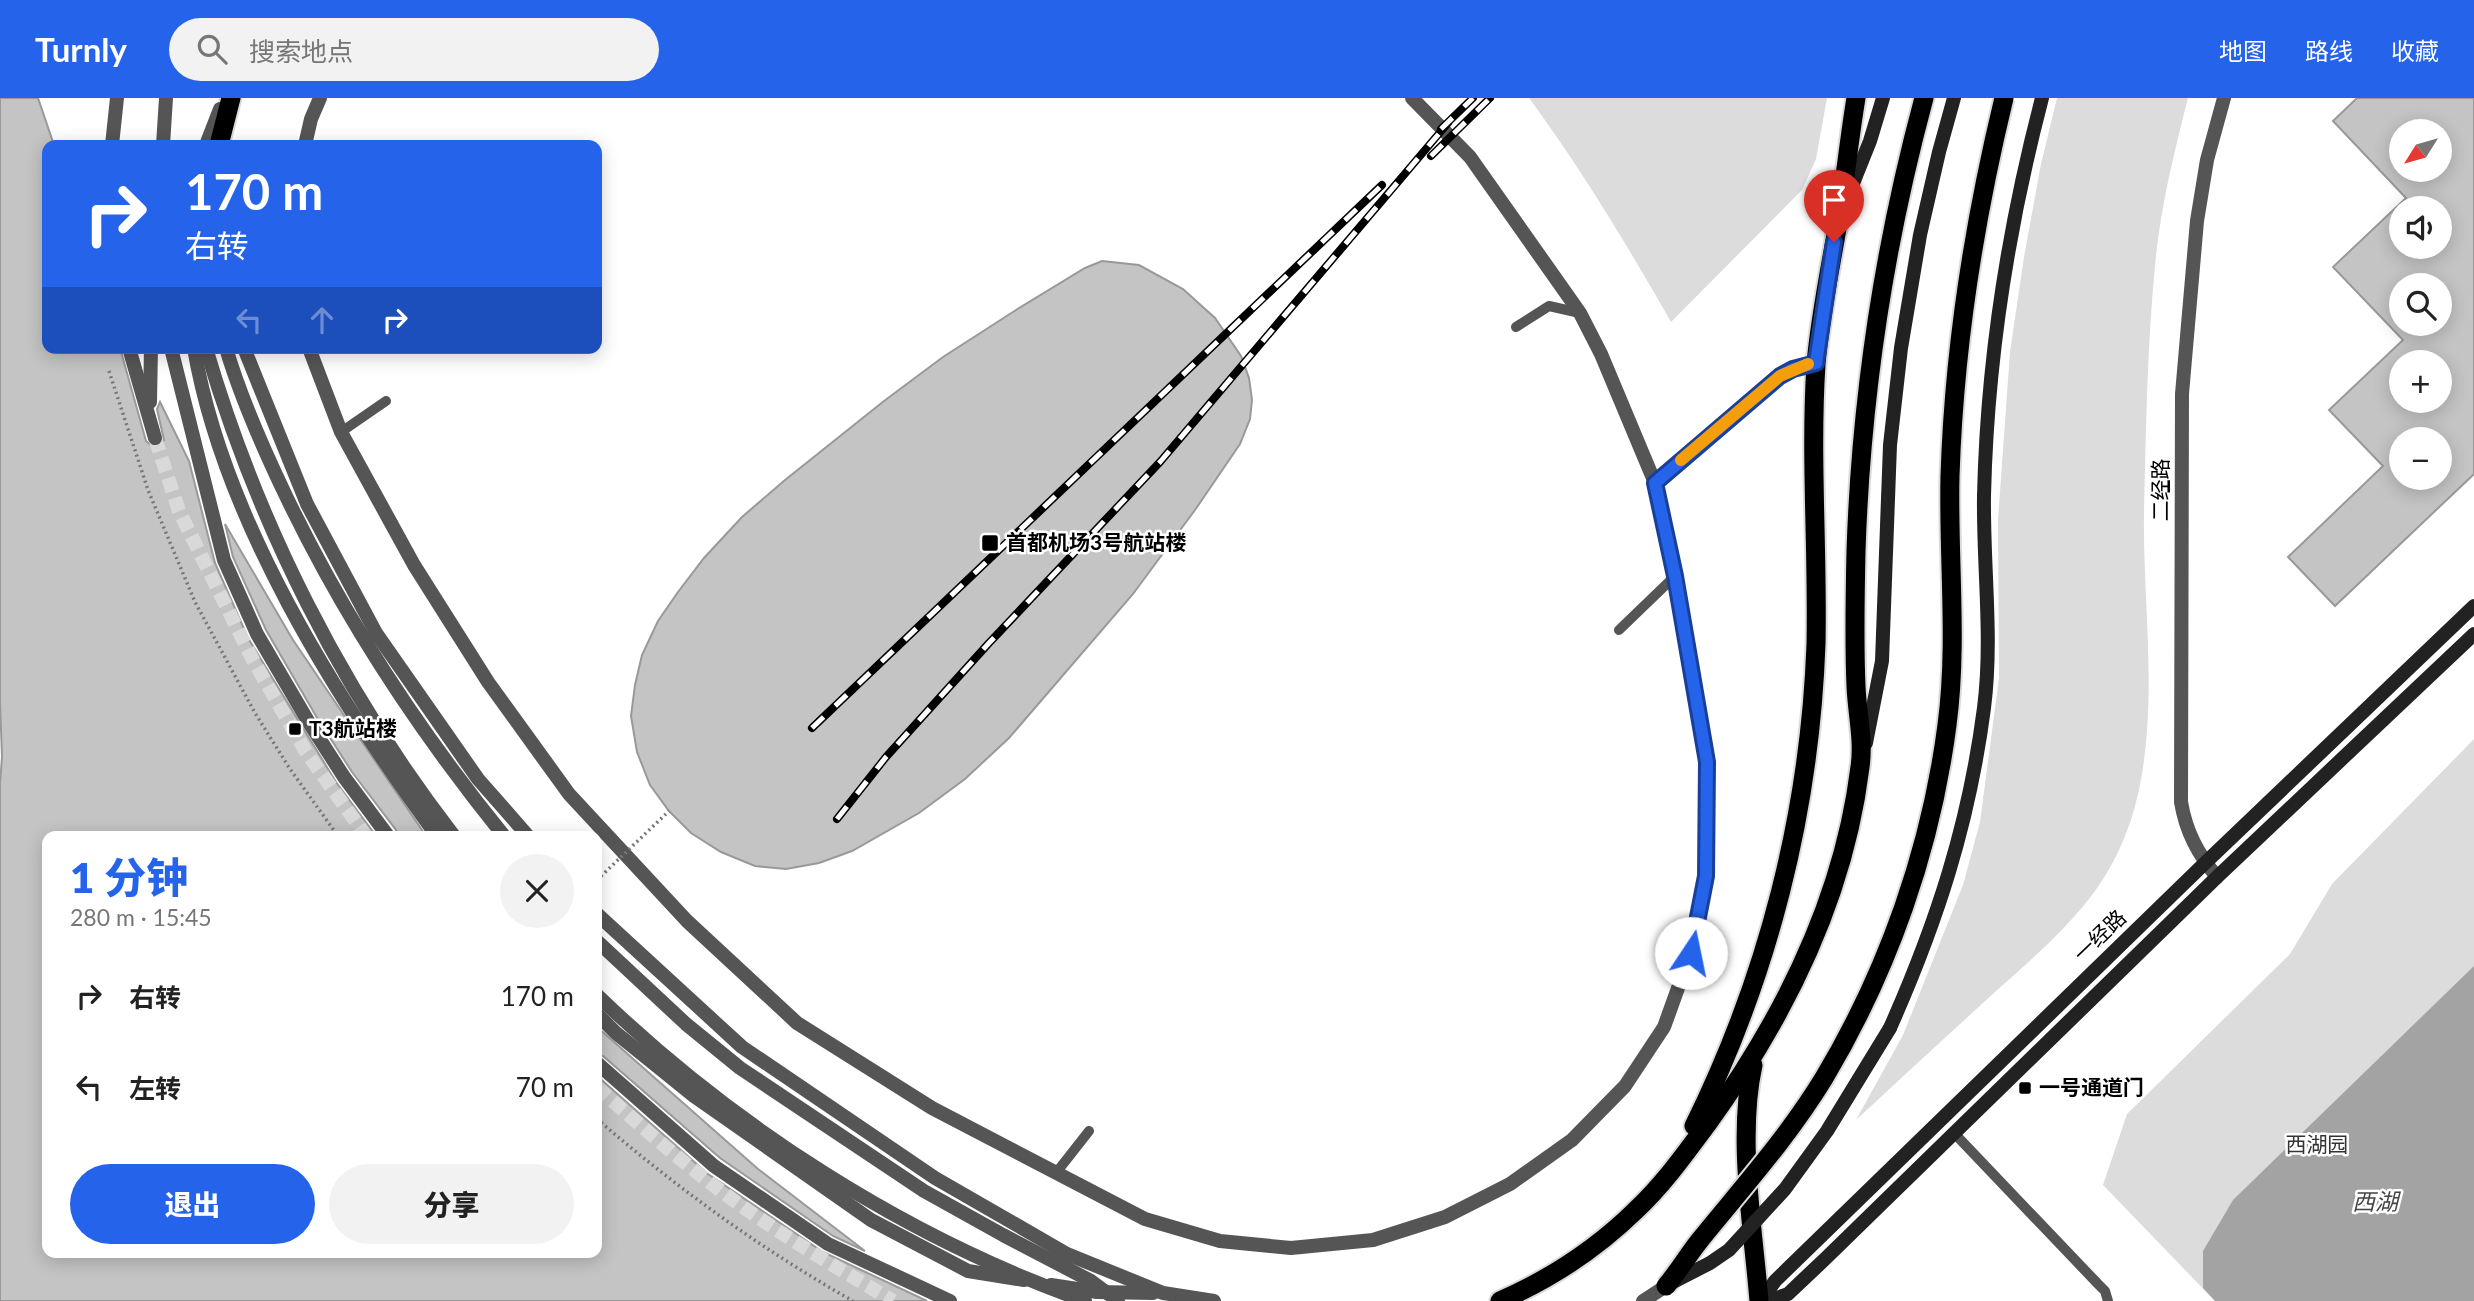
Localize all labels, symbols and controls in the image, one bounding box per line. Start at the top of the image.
search box [169,18,659,81]
text: Turnly [35,29,127,69]
icon: search [193,30,231,68]
text: 搜索地点 [249,35,353,67]
text: 地图 [2219,36,2267,65]
text: 路线 [2305,36,2353,65]
text: 收藏 [2391,36,2439,65]
north arrow [2389,119,2452,182]
map controls [2389,119,2452,490]
text: 170 m [185,162,323,220]
icon: right [70,168,161,259]
pin [1804,170,1864,242]
icon: arrive [1815,181,1853,219]
button: sound [2389,196,2452,259]
text: 右转 [185,226,249,265]
button: search [2389,273,2452,336]
icon: left [230,301,268,339]
icon: ahead [303,301,341,339]
icon: right [376,301,414,339]
button: + [2389,350,2452,413]
button: − [2389,427,2452,490]
street label: 二经路 [2147,459,2172,522]
place label: 首都机场3号航站楼 [1006,529,1186,554]
marker: 首都机场3号航站楼 [980,533,1000,553]
place label: T3航站楼 [309,715,397,740]
marker: T3航站楼 [287,721,303,737]
text: 1 分钟 [70,852,188,902]
button: close [500,854,574,928]
text: 280 m · 15:45 [70,903,212,931]
street label: 一经路 [2068,904,2130,966]
position arrow [1654,916,1728,990]
icon: right [70,977,108,1015]
text: 170 m [501,980,574,1012]
text: 右转 [129,981,181,1013]
icon: left [70,1068,108,1106]
text: 70 m [516,1071,574,1103]
text: 左转 [129,1072,181,1104]
place label: 一号通道门 [2039,1074,2144,1099]
marker: 一号通道门 [2017,1080,2033,1096]
park label: 西湖园 [2286,1131,2349,1156]
button: 退出 [70,1164,315,1244]
button: 分享 [329,1164,574,1244]
water label: 西湖 [2352,1187,2401,1215]

